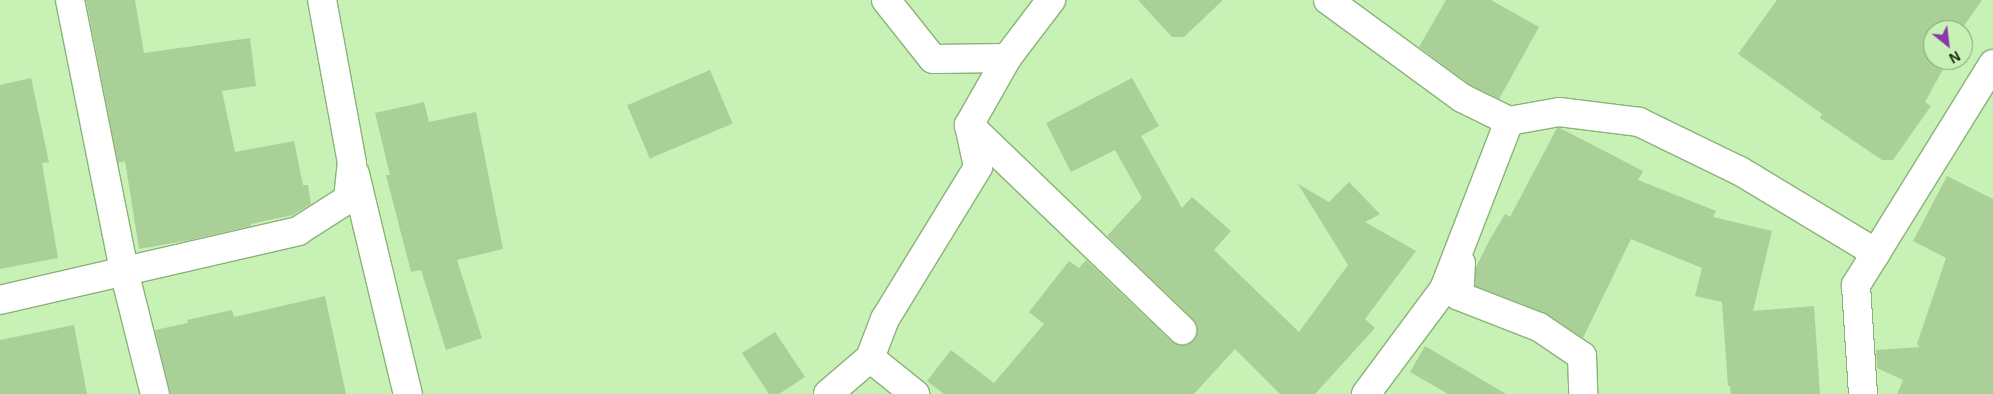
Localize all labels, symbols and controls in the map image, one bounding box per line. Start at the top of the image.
north arrow [1923,20,1973,70]
text: N [1946,48,1963,67]

